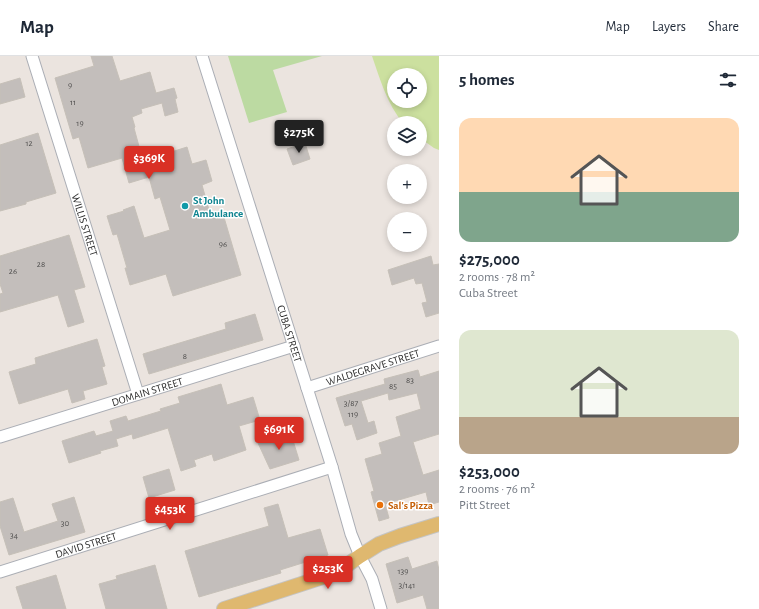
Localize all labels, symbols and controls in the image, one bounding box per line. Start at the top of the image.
text: Map [20,18,54,37]
text: Map [605,20,630,34]
text: Layers [652,20,686,34]
text: Share [708,20,739,34]
map controls [387,68,427,252]
button: locate [387,68,427,108]
icon: filters [717,69,739,91]
text: 5 homes [459,71,515,88]
house number: 9 [68,81,72,90]
house number: 11 [70,98,76,107]
button: layers [387,116,427,156]
house number: 19 [76,119,84,128]
pin: $275K [271,120,327,154]
text: $275K [284,126,314,139]
house number: 12 [25,139,33,148]
icon: home [563,144,635,216]
pin: $369K [121,146,177,180]
text: $369K [133,152,165,165]
button: + [387,164,427,204]
street label: WILLIS STREET [70,193,100,258]
place label: St John Ambulance [193,195,243,219]
marker: St John Ambulance [180,201,190,211]
button: − [387,212,427,252]
house number: 96 [219,240,227,249]
text: $275,000 [459,251,520,268]
house number: 28 [37,260,45,269]
house number: 26 [9,267,17,276]
text: 2 rooms · 78 m² [459,271,535,284]
text: Cuba Street [459,287,518,300]
street label: CUBA STREET [275,304,304,364]
street label: WALDEGRAVE STREET [325,347,422,388]
house number: 8 [183,352,187,361]
icon: home [563,356,635,428]
street label: DOMAIN STREET [110,376,185,408]
house number: 83 [406,376,414,385]
house number: 85 [389,382,397,391]
house number: 3/87 [344,399,358,408]
house number: 119 [348,410,358,419]
pin: $691K [251,417,307,451]
text: $691K [264,423,294,436]
text: $253,000 [459,463,520,480]
text: 2 rooms · 76 m² [459,483,535,496]
pin: $453K [142,497,198,531]
text: Pitt Street [459,499,510,512]
marker: Sal's Pizza [375,500,385,510]
place label: Sal's Pizza [388,500,434,511]
text: $453K [154,503,186,516]
house number: 30 [61,519,69,528]
street label: DAVID STREET [54,530,119,560]
house number: 34 [10,531,19,540]
pin: $253K [300,556,356,590]
text: $253K [313,562,343,575]
house number: 139 [397,567,409,576]
house number: 3/141 [399,581,415,590]

